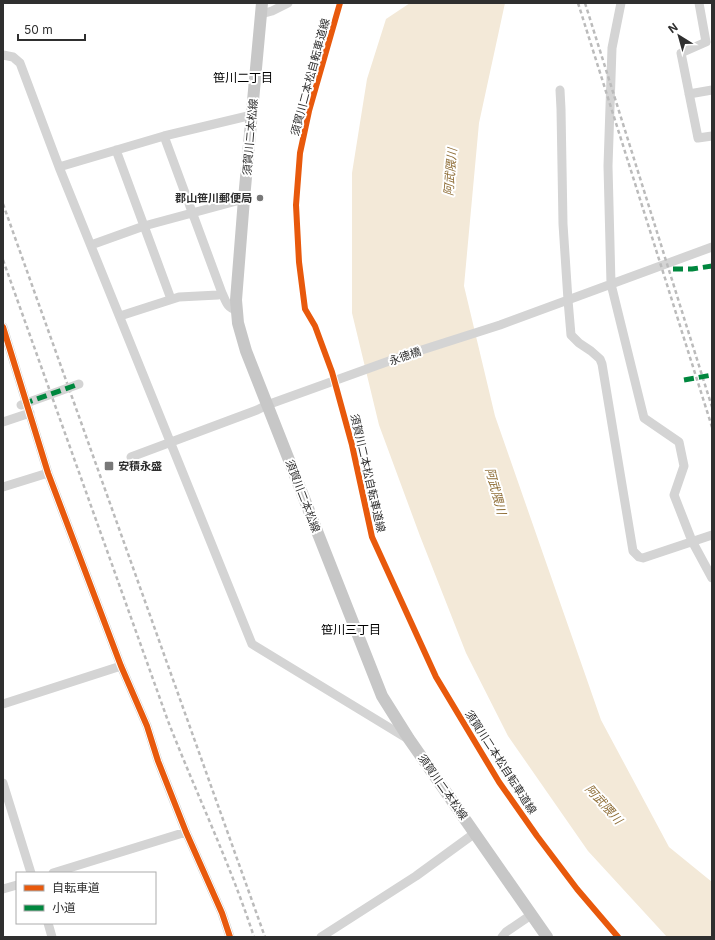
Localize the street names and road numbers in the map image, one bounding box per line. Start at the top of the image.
street label: 須賀川二本松自転車道線 [288,17,332,137]
street label: 須賀川二本松線 [240,98,260,176]
street label: 永徳橋 [387,344,423,368]
street label: 須賀川二本松自転車道線 [348,412,388,534]
street label: 須賀川二本松線 [283,458,323,534]
street label: 須賀川二本松自転車道線 [462,707,540,817]
street label: 須賀川二本松線 [415,751,471,823]

